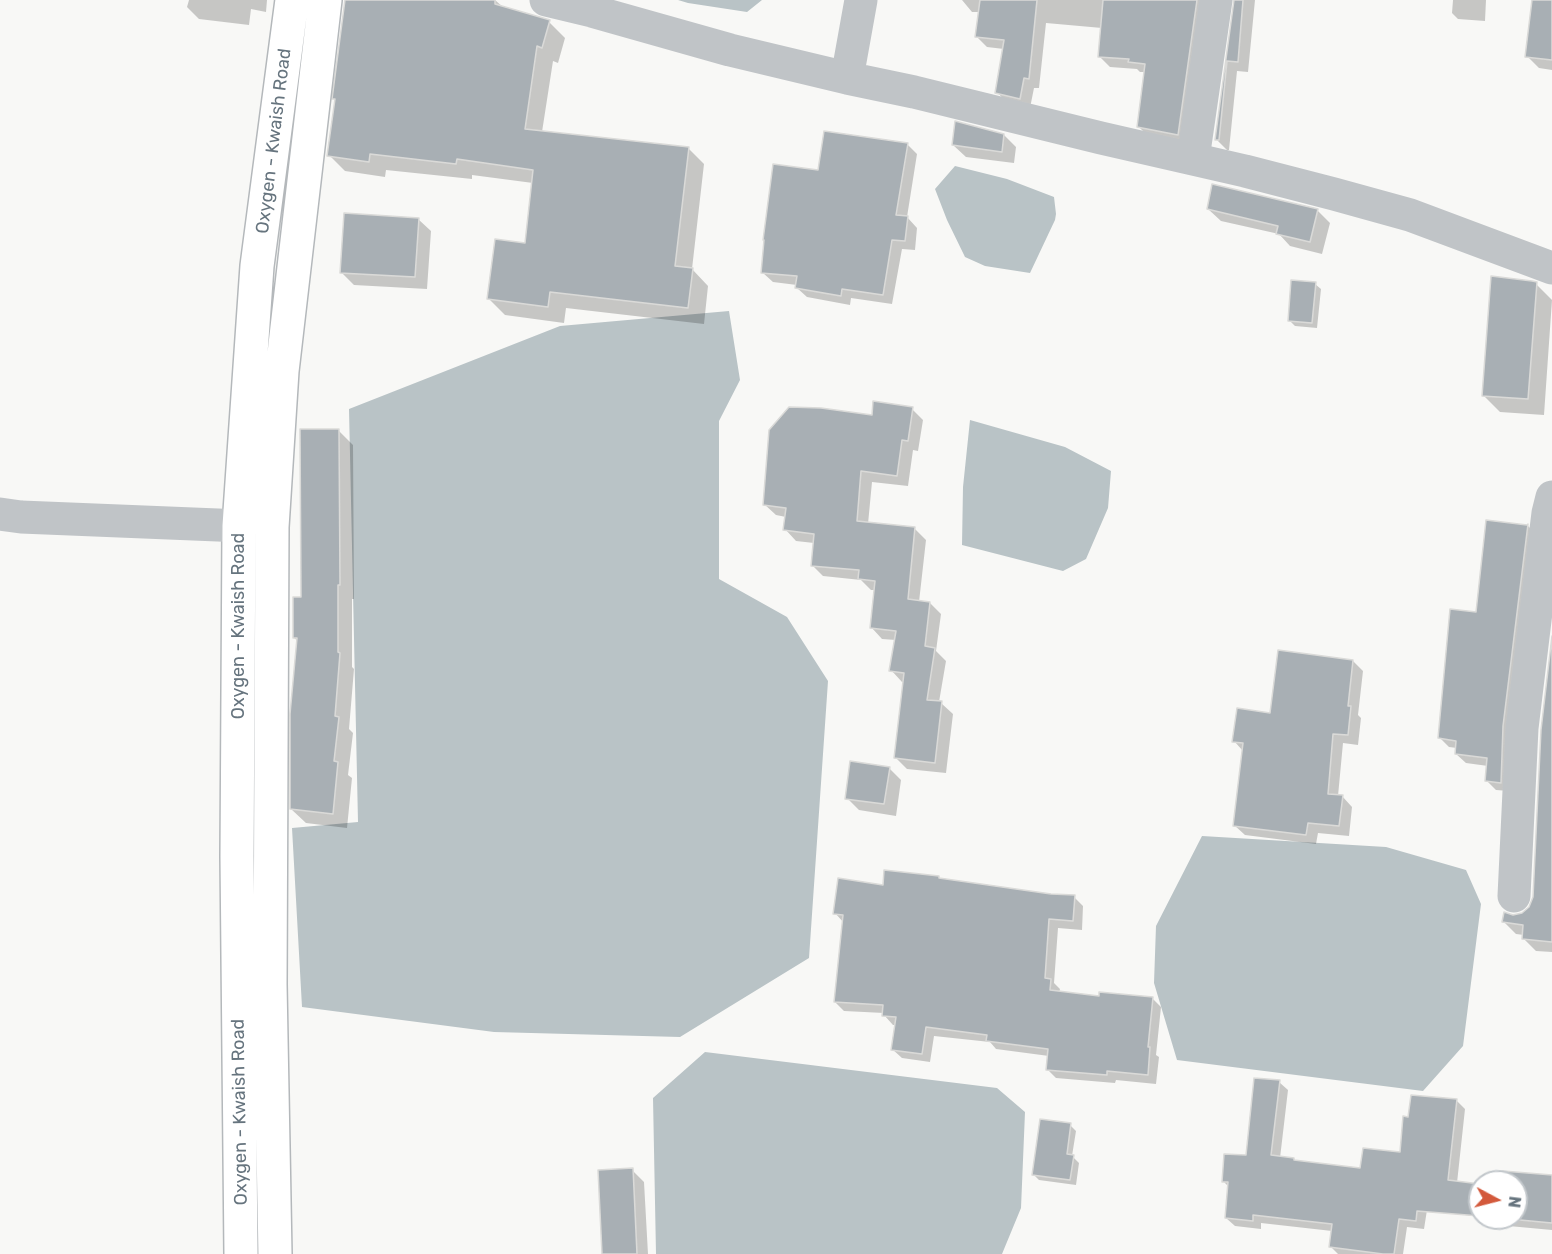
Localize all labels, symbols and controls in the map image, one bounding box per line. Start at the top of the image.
street label: Oxygen - Kwaish Road [252,47,296,235]
street label: Oxygen - Kwaish Road [228,533,250,719]
street label: Oxygen - Kwaish Road [228,1019,252,1205]
north arrow [1468,1170,1528,1230]
text: N [1504,1195,1525,1209]

